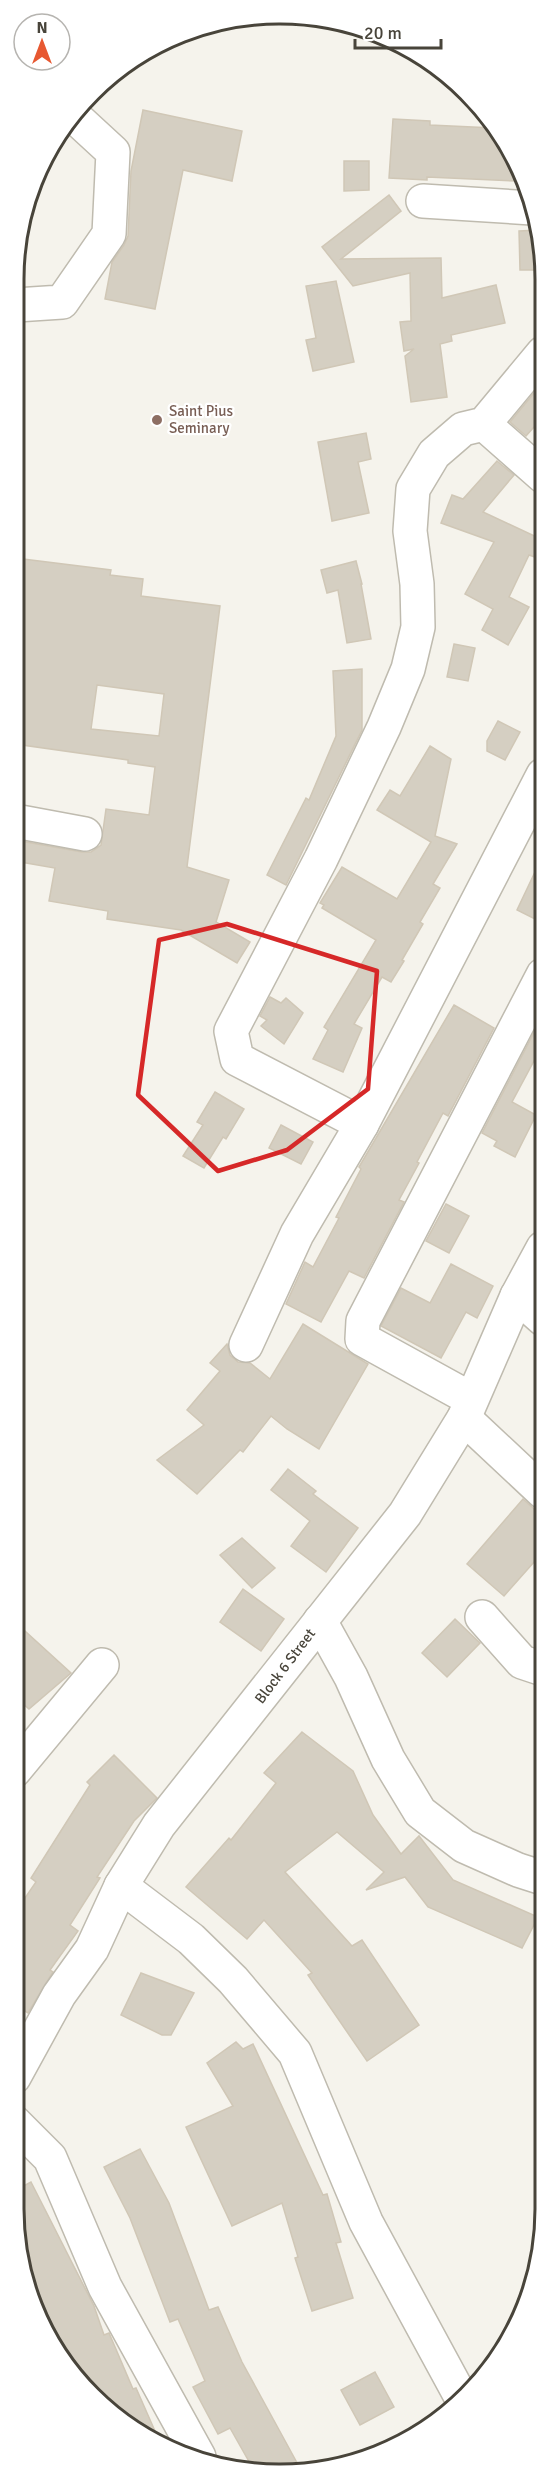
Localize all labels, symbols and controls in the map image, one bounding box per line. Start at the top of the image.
north arrow [12,12,72,72]
scale bar [355,12,440,50]
text: N [36,18,48,38]
text: 20 m [364,22,402,44]
place label: Saint Pius Seminary [169,402,234,437]
marker: Saint Pius Seminary [150,413,164,427]
street label: Block 6 Street [251,1625,319,1707]

